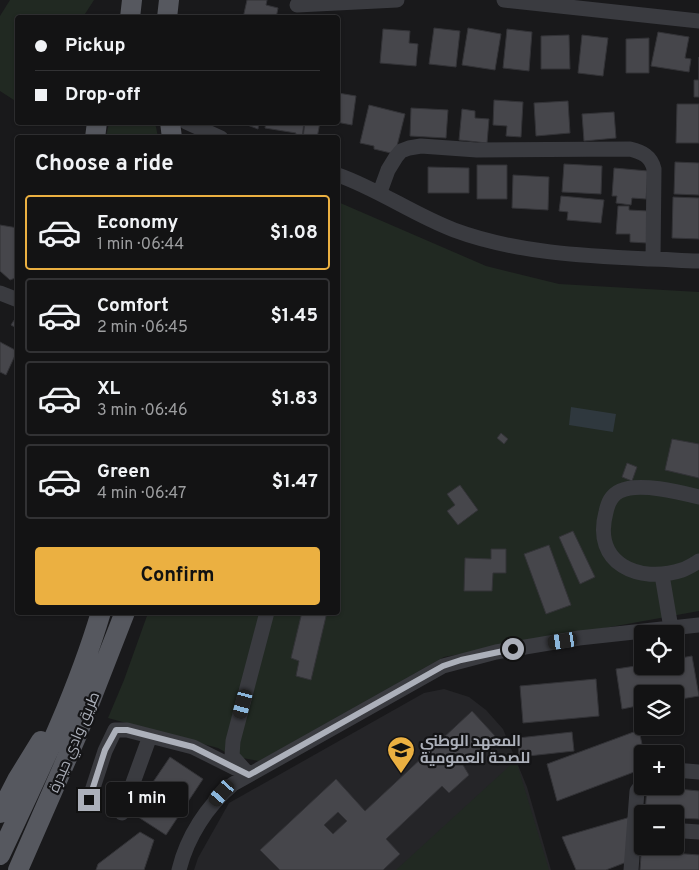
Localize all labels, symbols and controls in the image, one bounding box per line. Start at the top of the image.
text: Pickup [65,34,125,58]
text: Drop-off [65,83,140,107]
text: Choose a ride [35,151,173,178]
icon: car [37,210,82,255]
text: Economy [97,211,178,235]
text: $1.08 [270,221,318,245]
text: 1 min · 06:44 [97,235,184,255]
icon: car [37,293,82,338]
text: Comfort [97,294,169,318]
text: $1.45 [270,304,318,328]
text: 2 min · 06:45 [97,318,188,338]
icon: car [37,376,82,421]
text: XL [97,377,120,401]
text: $1.83 [271,387,318,411]
text: 3 min · 06:46 [97,401,187,421]
icon: car [37,459,82,504]
text: Green [97,460,150,484]
text: $1.47 [272,470,318,494]
text: 4 min · 06:47 [97,484,186,504]
button: Confirm [35,547,320,605]
map controls [634,625,684,855]
button: locate [634,625,684,675]
car [547,631,578,651]
route start [502,638,524,660]
button: layers [634,685,684,735]
car [231,688,254,720]
street label: طريق وادي حيدرة [46,689,106,796]
place label: المعهد الوطني للصحة العمومية [420,733,530,769]
school or university icon: المعهد الوطني للصحة العمومية [386,735,416,774]
button: + [634,745,684,795]
car [206,777,237,809]
callout: 1 min [106,782,189,818]
route end [78,789,100,811]
text: 1 min [128,789,166,809]
button: − [634,805,684,855]

